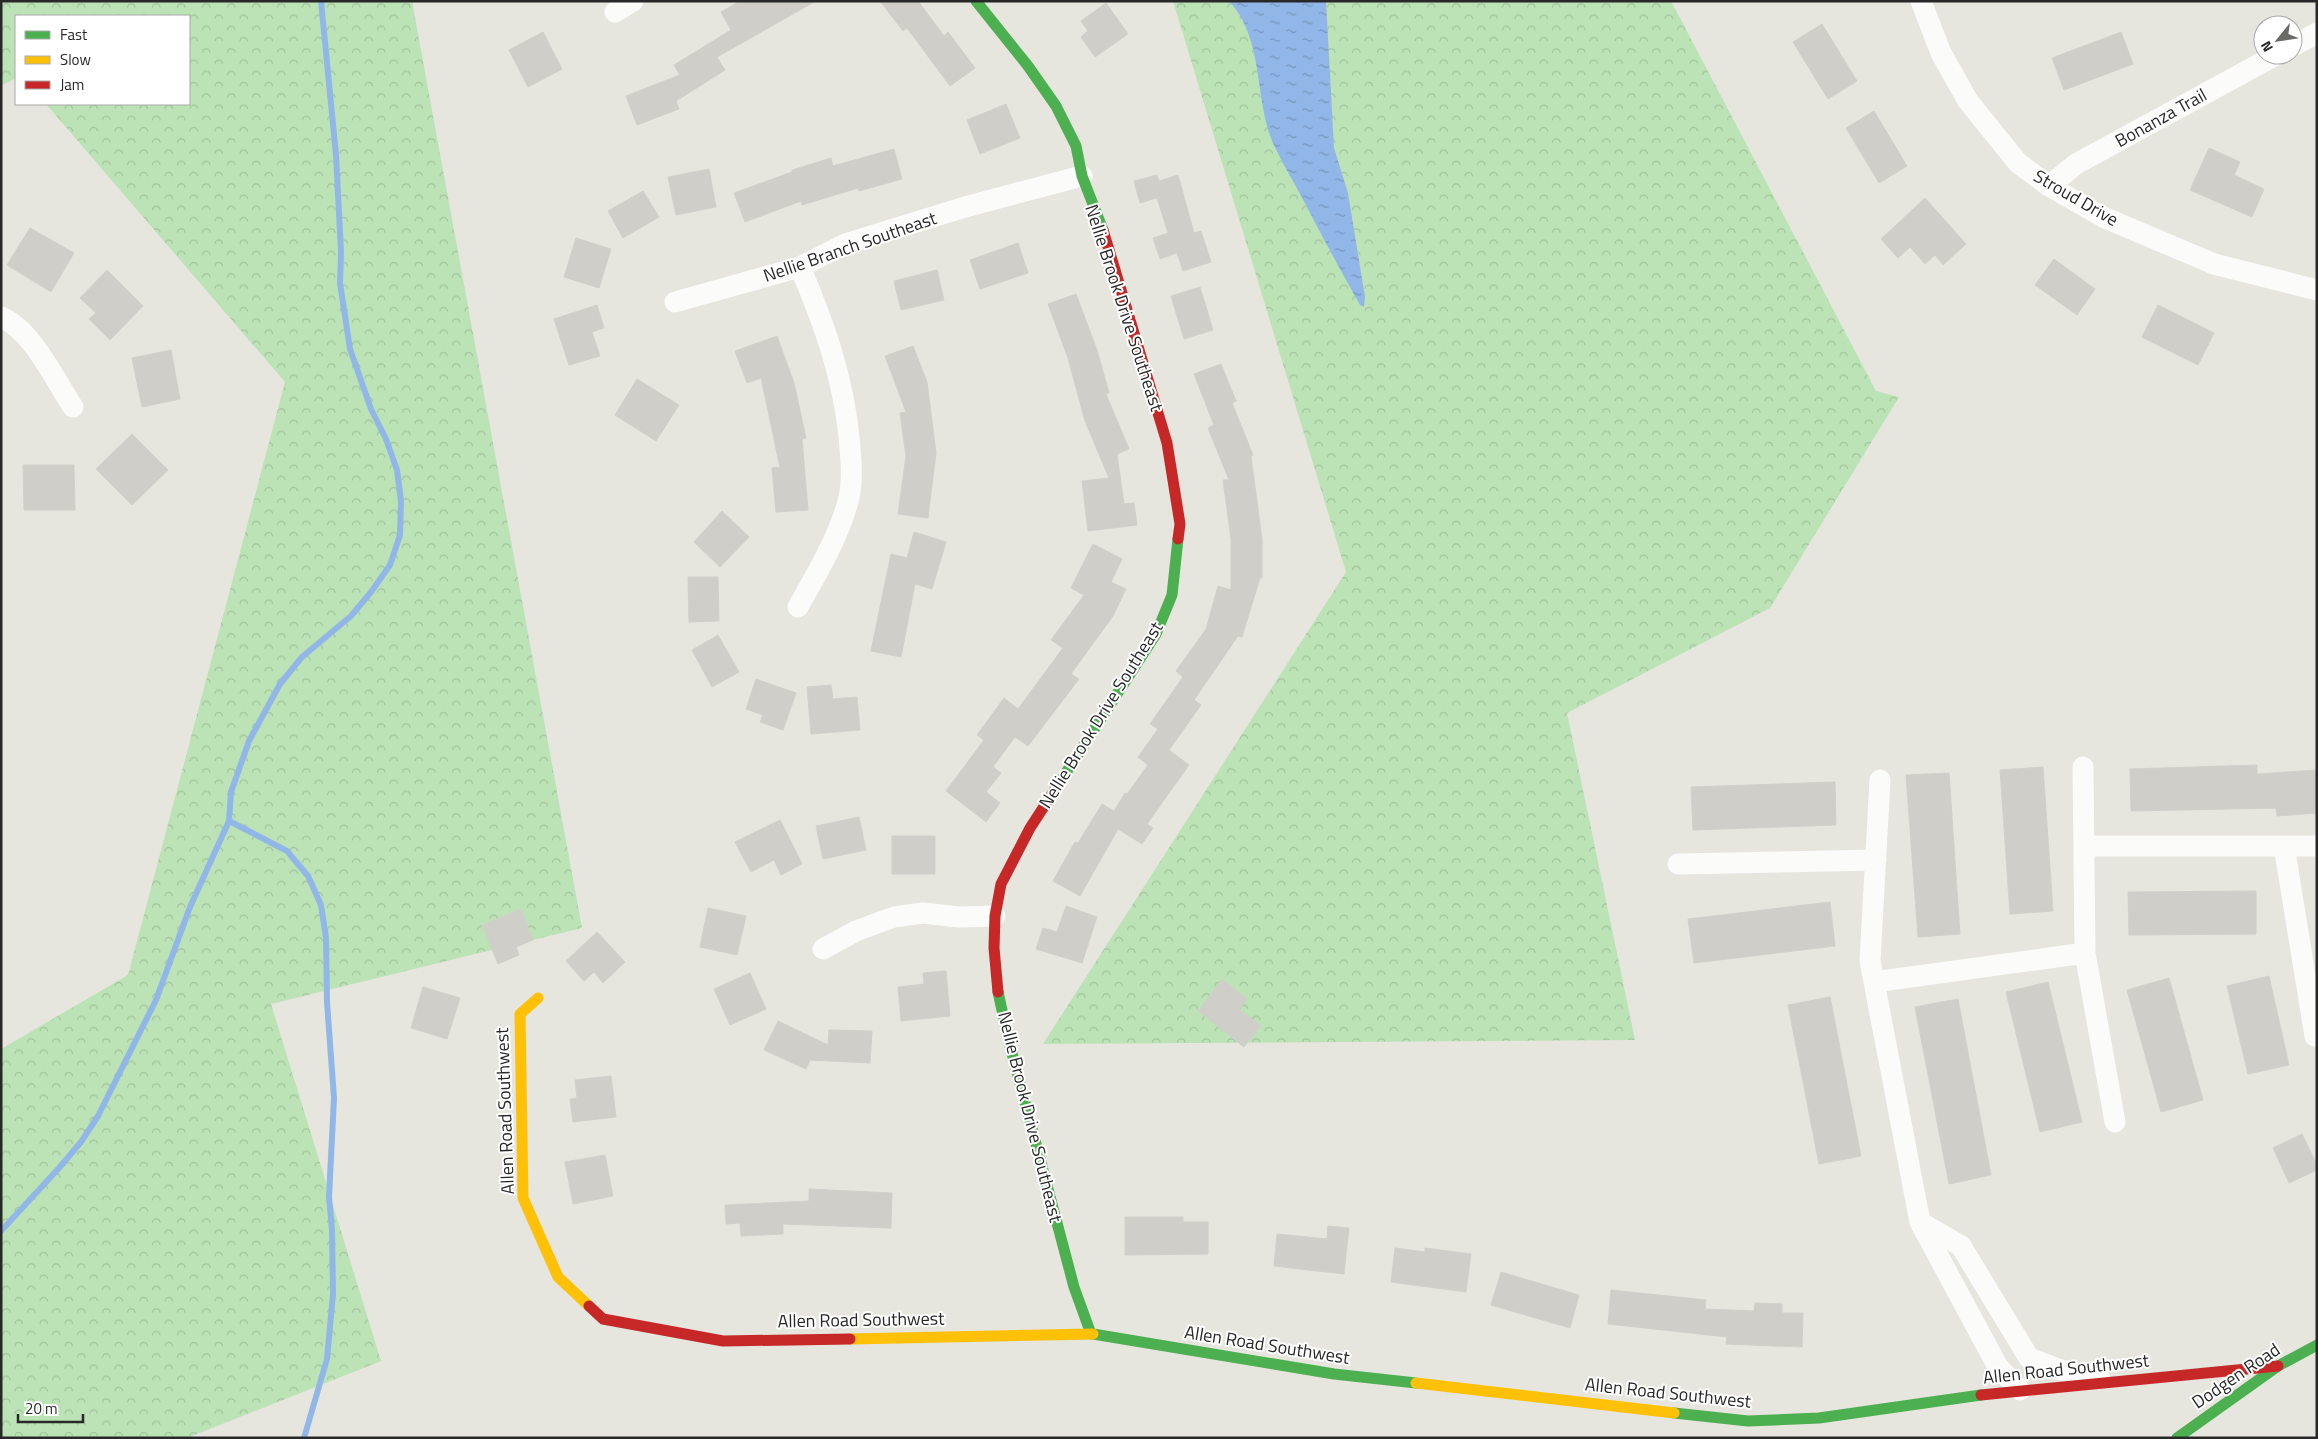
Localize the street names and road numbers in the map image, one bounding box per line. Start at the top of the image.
street label: Bonanza Trail [2110,81,2212,154]
street label: Stroud Drive [2029,162,2124,233]
street label: Nellie Brook Drive Southeast [1078,201,1171,415]
street label: Nellie Branch Southeast [760,204,941,289]
street label: Nellie Brook Drive Southeast [1032,615,1170,814]
street label: Nellie Brook Drive Southeast [991,1009,1070,1226]
street label: Allen Road Southwest [488,1027,521,1195]
street label: Allen Road Southwest [777,1305,945,1334]
street label: Allen Road Southwest [1183,1318,1352,1371]
street label: Dodgen Road [2186,1336,2285,1415]
street label: Allen Road Southwest [1982,1346,2151,1391]
street label: Allen Road Southwest [1584,1370,1753,1415]

